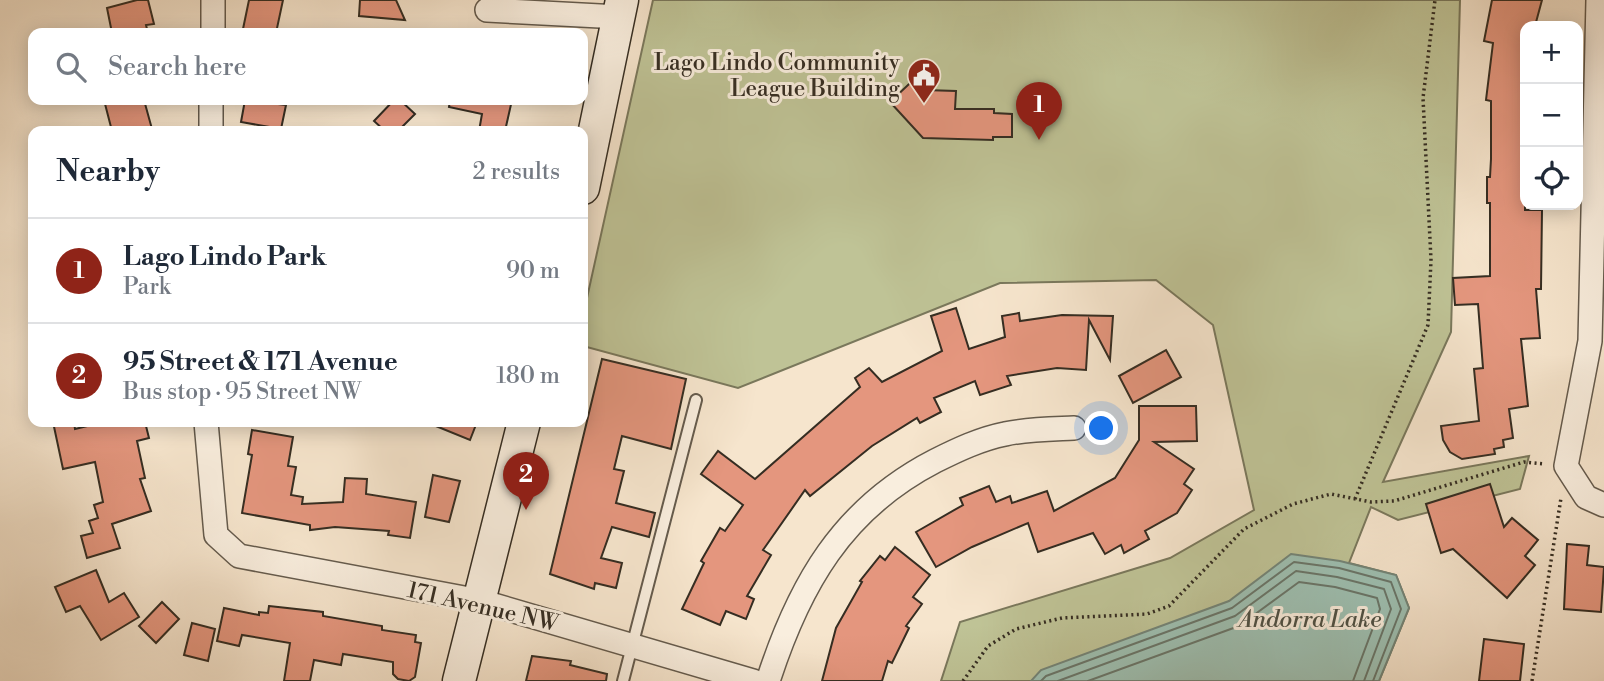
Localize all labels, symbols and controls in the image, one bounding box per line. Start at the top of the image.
map controls [1520,21,1583,210]
button: + [1520,21,1583,84]
search box [28,28,588,105]
icon: search [52,48,90,86]
place label: Lago Lindo Community League Building [654,49,901,103]
text: Search here [108,51,247,83]
public building icon: Lago Lindo Community League Building [905,56,943,105]
pin: 1 [1016,82,1062,140]
button: − [1520,84,1583,147]
button: locate [1520,147,1583,210]
text: Nearby [56,153,160,191]
text: 2 results [473,158,560,186]
text: Lago Lindo Park [123,241,327,273]
text: 1 [73,257,85,285]
text: 90 m [506,257,560,285]
text: Park [123,273,171,301]
text: 95 Street & 171 Avenue [123,346,398,378]
text: 2 [72,362,86,390]
text: 180 m [496,362,560,390]
text: Bus stop · 95 Street NW [123,378,361,406]
your location [1084,411,1118,445]
pin: 2 [503,452,549,510]
street label: 171 Avenue NW [404,576,562,638]
water label: Andorra Lake [1236,605,1381,635]

